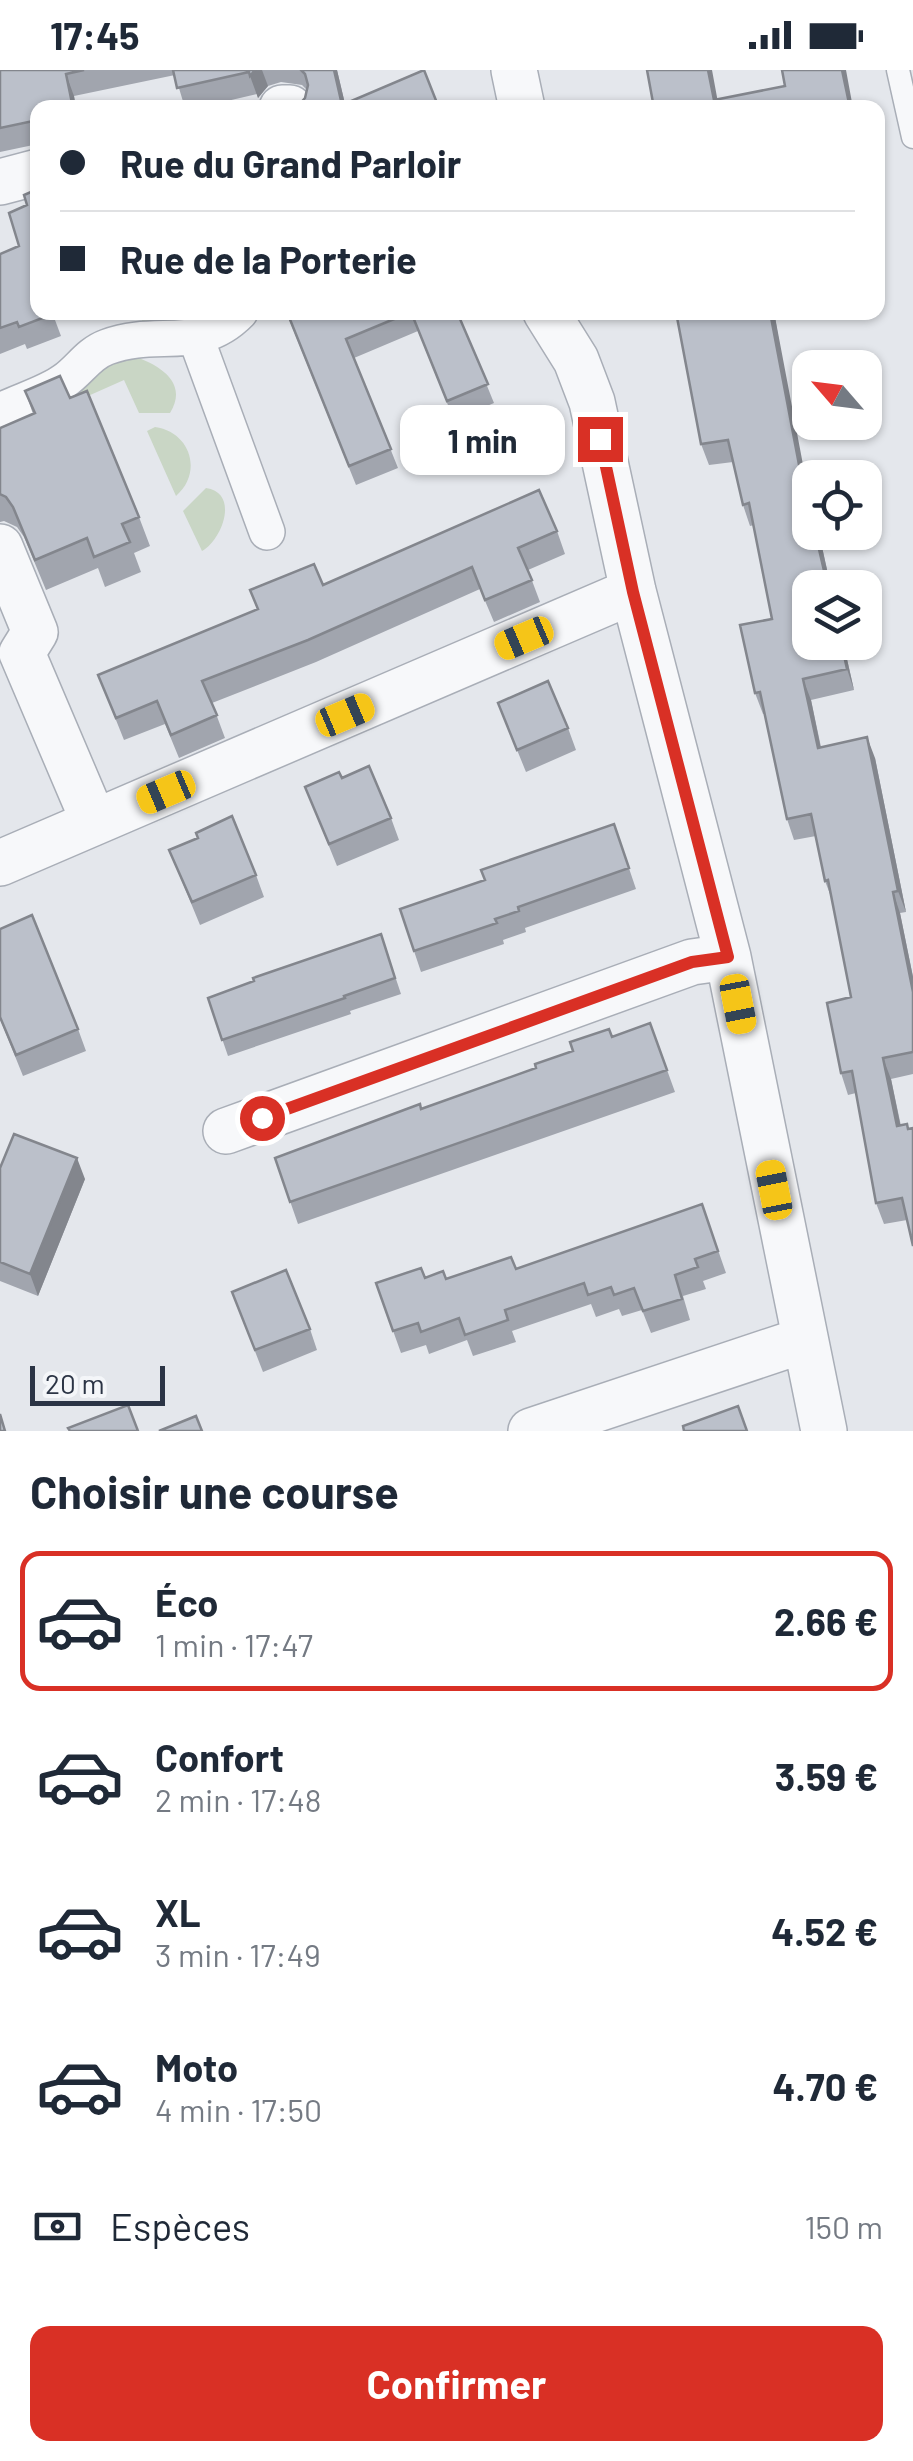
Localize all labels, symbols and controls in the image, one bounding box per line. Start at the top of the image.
text: 17:45 [50,12,140,58]
text: Rue du Grand Parloir [120,140,461,186]
text: Rue de la Porterie [120,236,417,282]
north arrow [792,350,882,440]
map controls [792,350,882,660]
callout: 1 min [400,404,565,474]
route end [578,417,623,462]
text: 1 min [447,421,518,459]
button: locate [792,460,882,550]
button: layers [792,570,882,660]
car [491,612,557,664]
car [312,689,378,741]
car [133,766,199,818]
car [718,972,758,1036]
route start [240,1096,285,1141]
car [754,1158,794,1222]
scale bar [30,1361,165,1406]
text: 20 m [45,1366,105,1400]
text: Choisir une course [30,1464,399,1518]
icon: car [35,1576,125,1666]
text: Éco [155,1579,219,1625]
text: 2.66 € [774,1598,878,1644]
text: 1 min · 17:47 [155,1625,313,1663]
icon: car [35,1731,125,1821]
text: Confort [155,1734,284,1780]
text: 3.59 € [775,1753,878,1799]
text: 2 min · 17:48 [155,1780,321,1818]
icon: car [35,1886,125,1976]
text: XL [155,1889,201,1935]
text: 4.52 € [771,1908,878,1954]
text: 3 min · 17:49 [155,1935,321,1973]
icon: car [35,2041,125,2131]
text: Moto [155,2044,238,2090]
text: 4.70 € [773,2063,878,2109]
text: 4 min · 17:50 [155,2090,322,2128]
icon: cash [30,2199,85,2254]
text: Espèces [110,2203,250,2249]
text: 150 m [804,2207,883,2245]
button: Confirmer [30,2326,883,2441]

